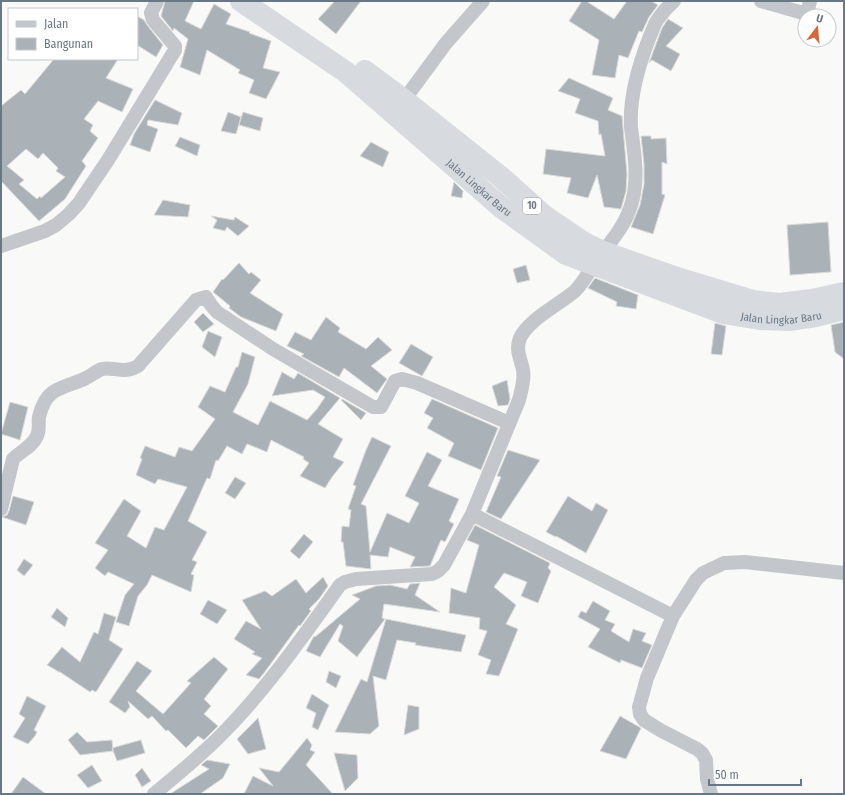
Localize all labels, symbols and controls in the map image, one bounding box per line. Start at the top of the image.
legend [8,8,138,60]
north arrow [797,8,837,48]
text: U [815,12,825,26]
text: Jalan [44,17,68,31]
text: Bangunan [44,37,93,51]
street label: Jalan Lingkar Baru [444,156,514,219]
road number: 10 [523,198,541,214]
street label: Jalan Lingkar Baru [740,308,823,327]
scale bar [709,761,801,787]
text: 50 m [715,768,739,782]

